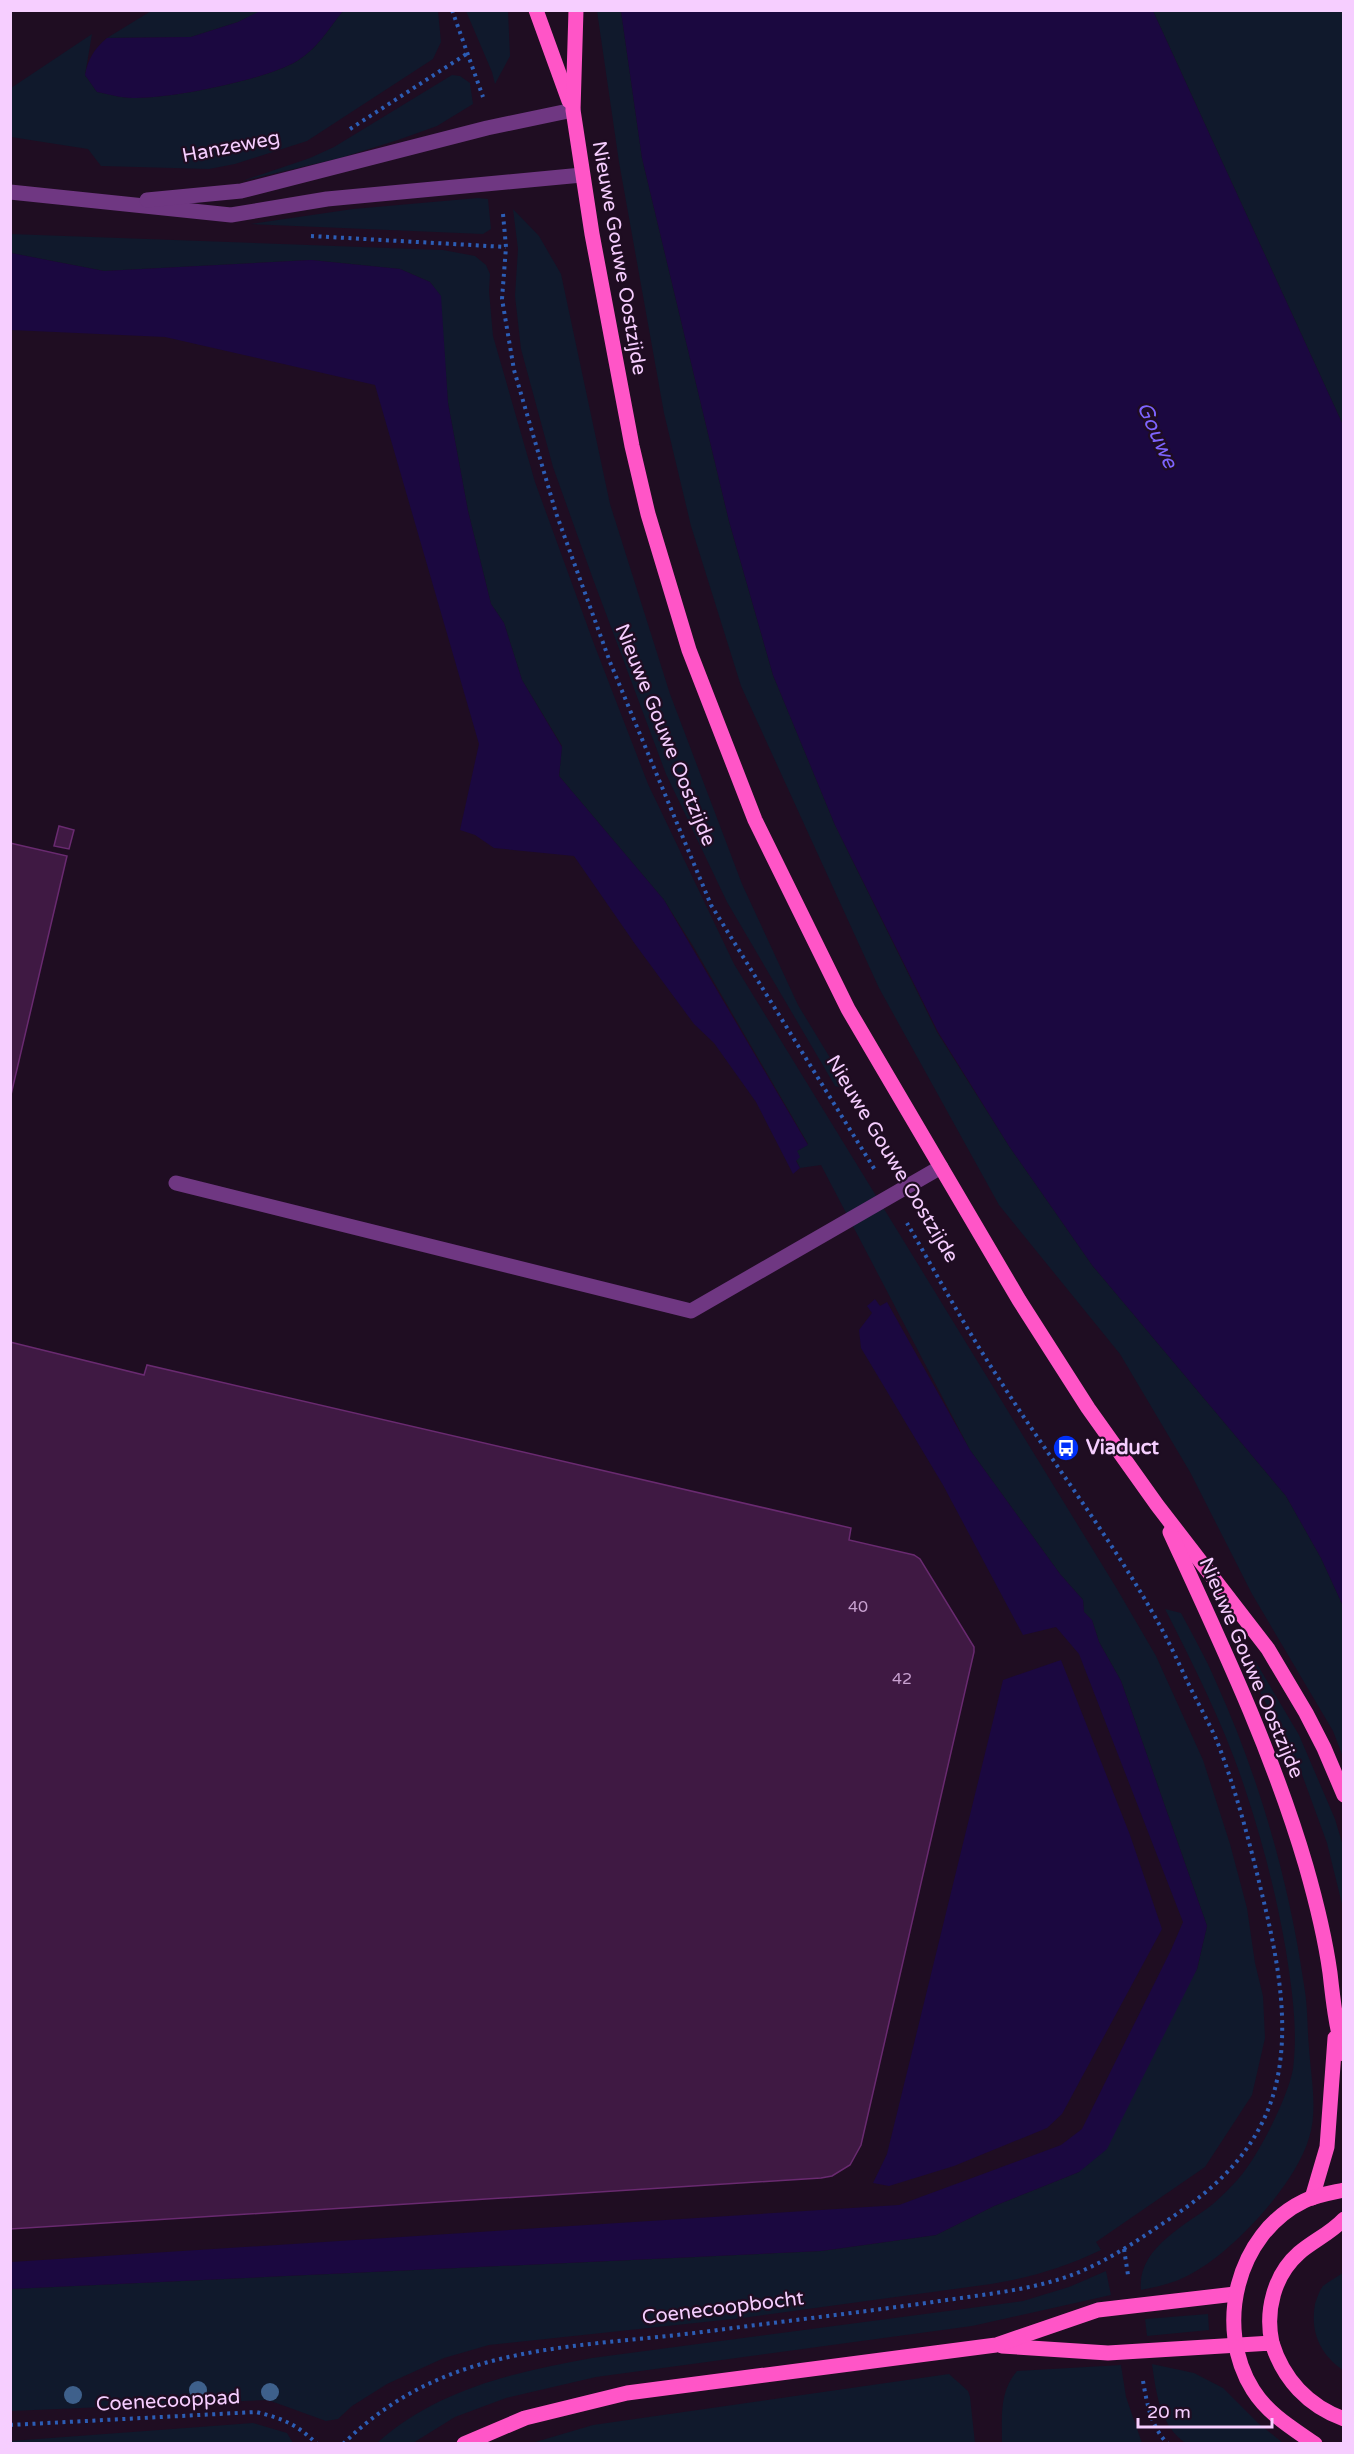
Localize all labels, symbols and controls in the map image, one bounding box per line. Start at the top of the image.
street label: Hanzeweg [180,126,282,168]
street label: Nieuwe Gouwe Oostzijde [587,139,651,377]
water label: Gouwe [1131,398,1183,473]
street label: Nieuwe Gouwe Oostzijde [609,620,721,850]
street label: Nieuwe Gouwe Oostzijde [821,1051,963,1267]
bus stop icon: Viaduct [1051,1433,1081,1463]
place label: Viaduct [1086,1436,1159,1460]
street label: Nieuwe Gouwe Oostzijde [1194,1554,1308,1782]
house number: 40 [848,1597,868,1617]
house number: 42 [892,1669,912,1689]
street label: Coenecoopbocht [641,2286,806,2330]
street label: Coenecooppad [95,2385,241,2417]
scale bar [1138,2391,1272,2429]
text: 20 m [1147,2401,1191,2423]

